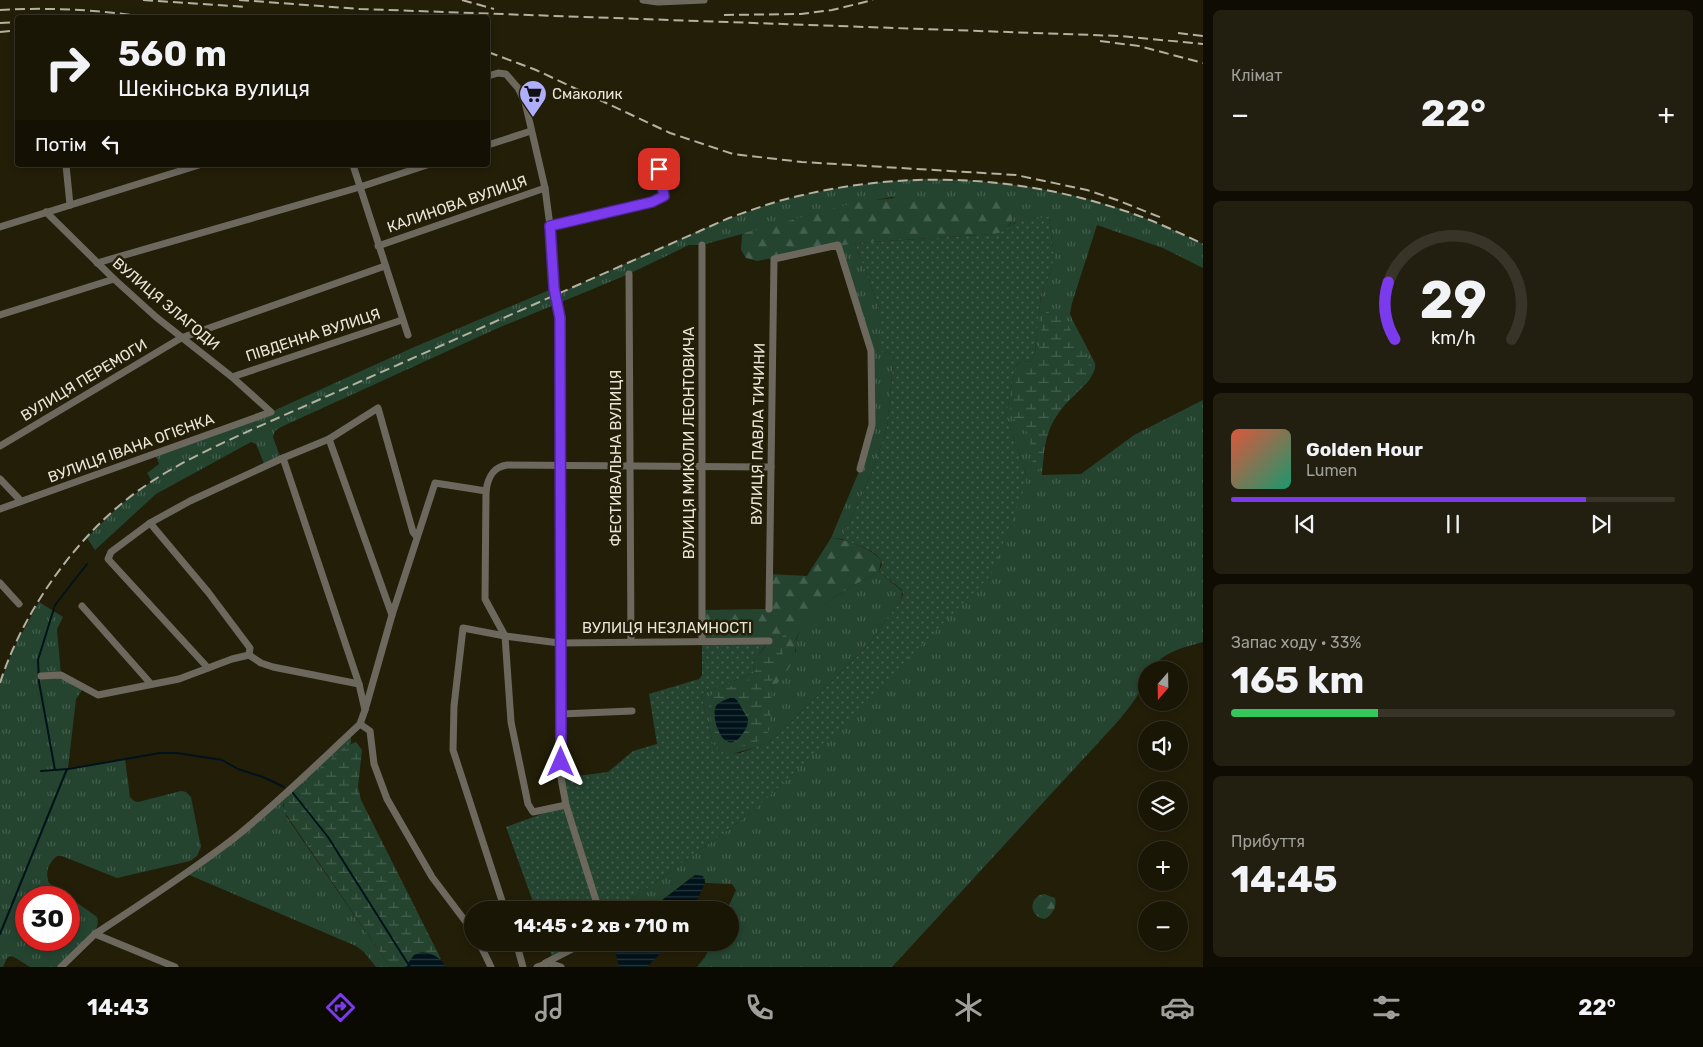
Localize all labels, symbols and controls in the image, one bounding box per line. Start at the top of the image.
text: 560 m [118,33,227,75]
icon: right [35,35,100,100]
text: Клімат [1231,66,1282,85]
text: Шекінська вулиця [118,75,310,102]
supermarket icon: Смаколик [518,79,548,118]
place label: Смаколик [552,85,623,103]
text: 22° [1421,90,1486,136]
text: − [1231,98,1249,131]
text: + [1658,98,1675,131]
icon: left [97,130,125,158]
text: Потім [35,133,87,156]
pin [638,148,680,190]
icon: arrive [645,155,673,183]
street label: КАЛИНОВА ВУЛИЦЯ [385,172,529,236]
street label: ВУЛИЦЯ ЗЛАГОДИ [109,254,223,354]
text: 29 [1419,269,1487,331]
street label: ПІВДЕННА ВУЛИЦЯ [243,305,383,365]
street label: ВУЛИЦЯ МИКОЛИ ЛЕОНТОВИЧА [680,327,698,559]
text: km/h [1431,327,1475,348]
street label: ВУЛИЦЯ ПЕРЕМОГИ [18,335,150,425]
street label: ВУЛИЦЯ ПАВЛА ТИЧИНИ [747,343,769,525]
street label: ФЕСТИВАЛЬНА ВУЛИЦЯ [607,370,625,546]
street label: ВУЛИЦЯ ІВАНА ОГІЄНКА [46,410,216,486]
text: Golden Hour [1306,438,1423,461]
text: Lumen [1306,461,1357,480]
icon: previous [1291,510,1319,538]
icon: pause [1439,510,1467,538]
icon: next [1587,510,1615,538]
street label: ВУЛИЦЯ НЕЗЛАМНОСТІ [582,619,752,637]
text: Запас ходу · 33% [1231,633,1362,652]
text: 165 km [1231,657,1364,703]
north arrow [1138,661,1188,711]
map controls [1138,661,1188,951]
button: sound [1138,721,1188,771]
position arrow [534,735,586,787]
button: layers [1138,781,1188,831]
text: Прибуття [1231,832,1305,851]
button: + [1138,841,1188,891]
text: 14:45 [1231,856,1337,902]
speed limit sign: 30 [15,886,80,951]
button: − [1138,901,1188,951]
text: 14:45 · 2 хв · 710 m [514,914,689,937]
icon: directions [323,990,358,1025]
icon: music [532,990,567,1025]
icon: phone [742,990,777,1025]
icon: climate [951,990,986,1025]
icon: car [1160,990,1195,1025]
icon: filters [1369,990,1404,1025]
text: 14:43 [87,994,149,1021]
text: 22° [1578,994,1616,1021]

